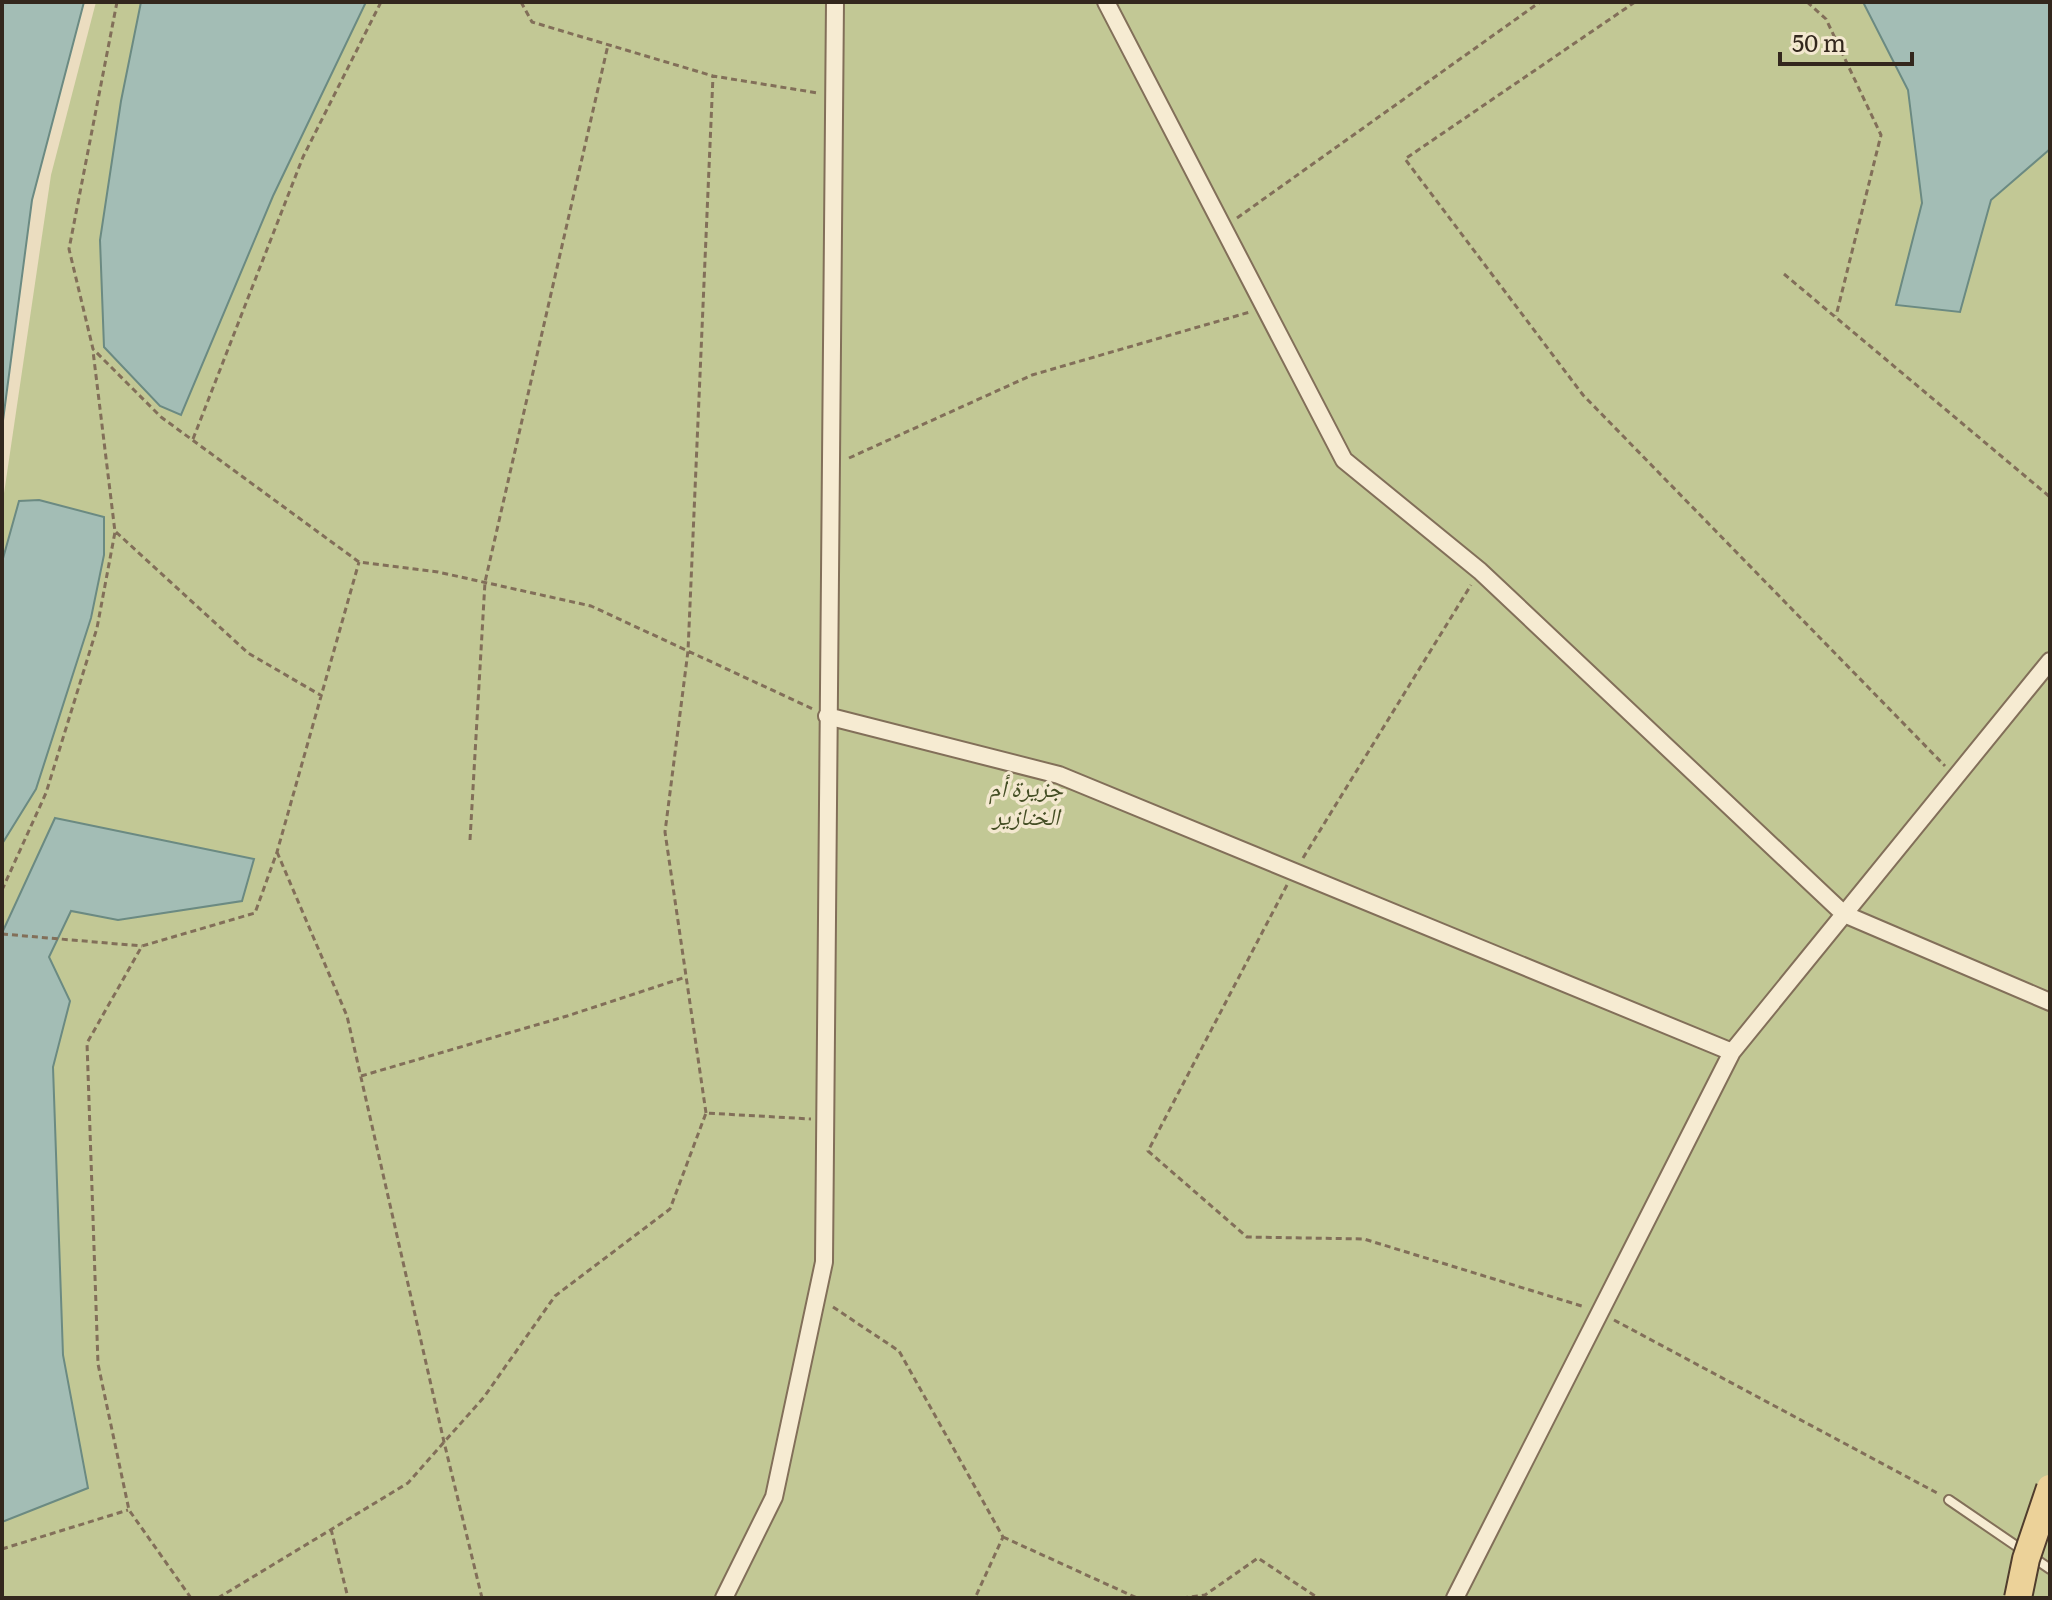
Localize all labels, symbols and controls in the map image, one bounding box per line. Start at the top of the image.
scale bar [1780,16,1912,66]
text: 50 m [1792,24,1846,59]
park label: جزيرة أم الخنازير [989,769,1064,832]

